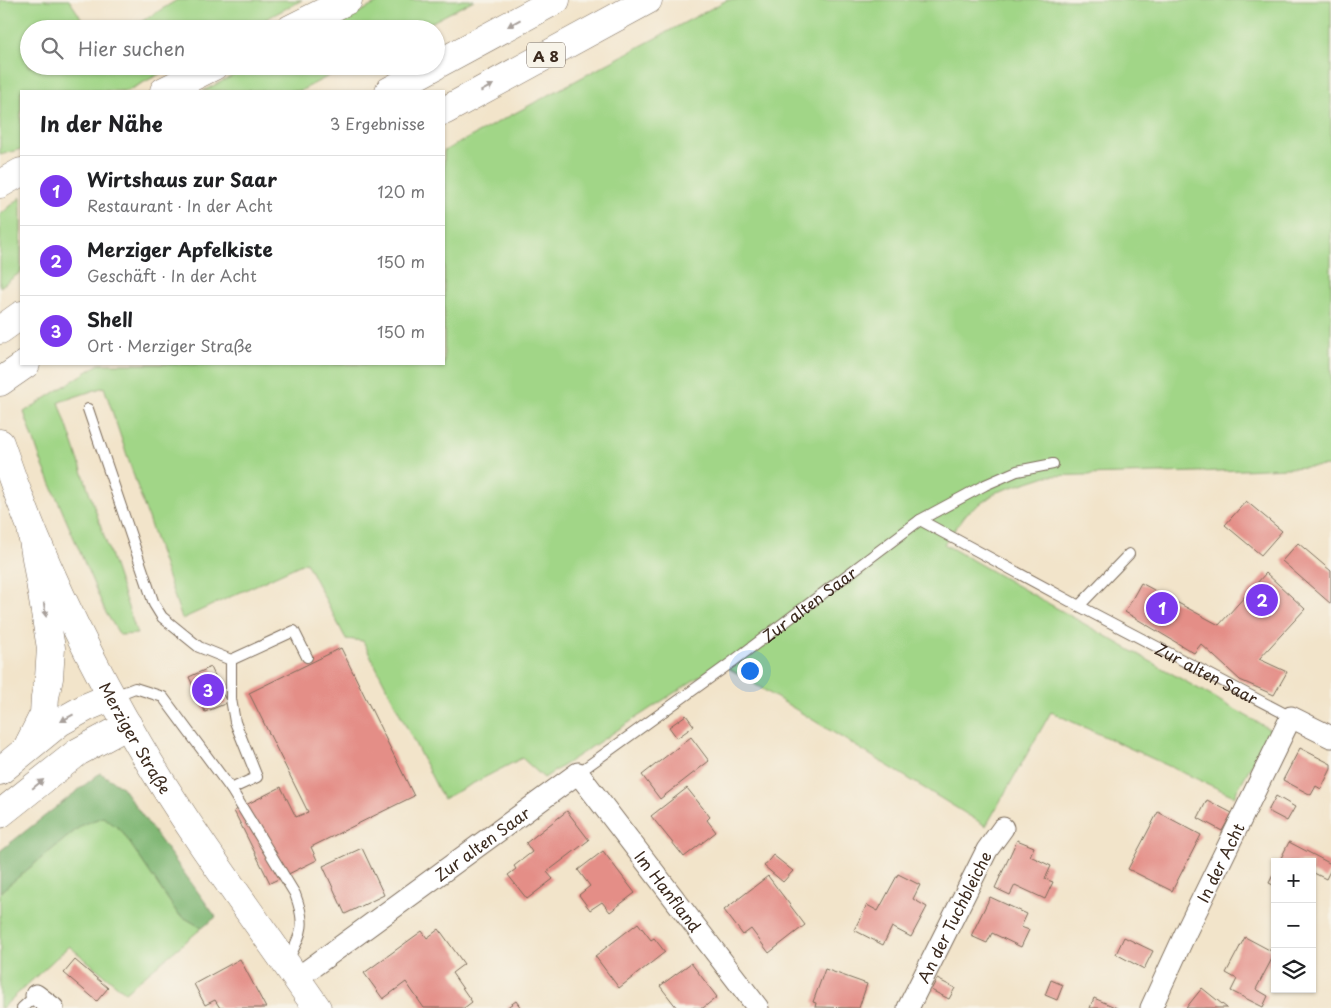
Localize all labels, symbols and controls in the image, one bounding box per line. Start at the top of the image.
one-way arrow [506,19,521,27]
search box [20,20,445,75]
icon: search [38,34,66,62]
text: Hier suchen [78,34,185,62]
road number: A 8 [527,42,565,68]
one-way arrow [480,83,493,92]
text: In der Nähe [40,107,162,139]
text: 3 Ergebnisse [330,111,425,135]
text: Wirtshaus zur Saar [87,165,277,193]
text: 1 [52,179,60,203]
text: 120 m [378,179,425,203]
text: Restaurant · In der Acht [87,193,273,217]
text: Merziger Apfelkiste [87,235,273,263]
text: 2 [50,249,62,273]
text: 150 m [377,249,425,273]
text: Geschäft · In der Acht [87,263,257,287]
text: Shell [87,305,133,333]
text: 3 [51,319,61,343]
text: 150 m [377,319,425,343]
text: Ort · Merziger Straße [87,333,252,357]
street label: Zur alten Saar [757,560,862,648]
pin: 2 [1246,581,1278,619]
pin: 1 [1146,589,1178,627]
one-way arrow [41,603,49,619]
street label: Zur alten Saar [1151,636,1263,710]
your location [737,658,763,684]
pin: 3 [192,671,224,709]
street label: Merziger Straße [94,677,178,798]
one-way arrow [60,714,75,722]
one-way arrow [31,778,44,789]
street label: Zur alten Saar [429,800,535,886]
street label: In der Acht [1190,818,1250,906]
street label: Im Hanfland [630,846,707,937]
street label: An der Tuchbleiche [911,847,997,987]
map controls [1271,858,1316,993]
button: + [1271,858,1316,903]
button: − [1271,903,1316,948]
button: layers [1271,948,1316,993]

